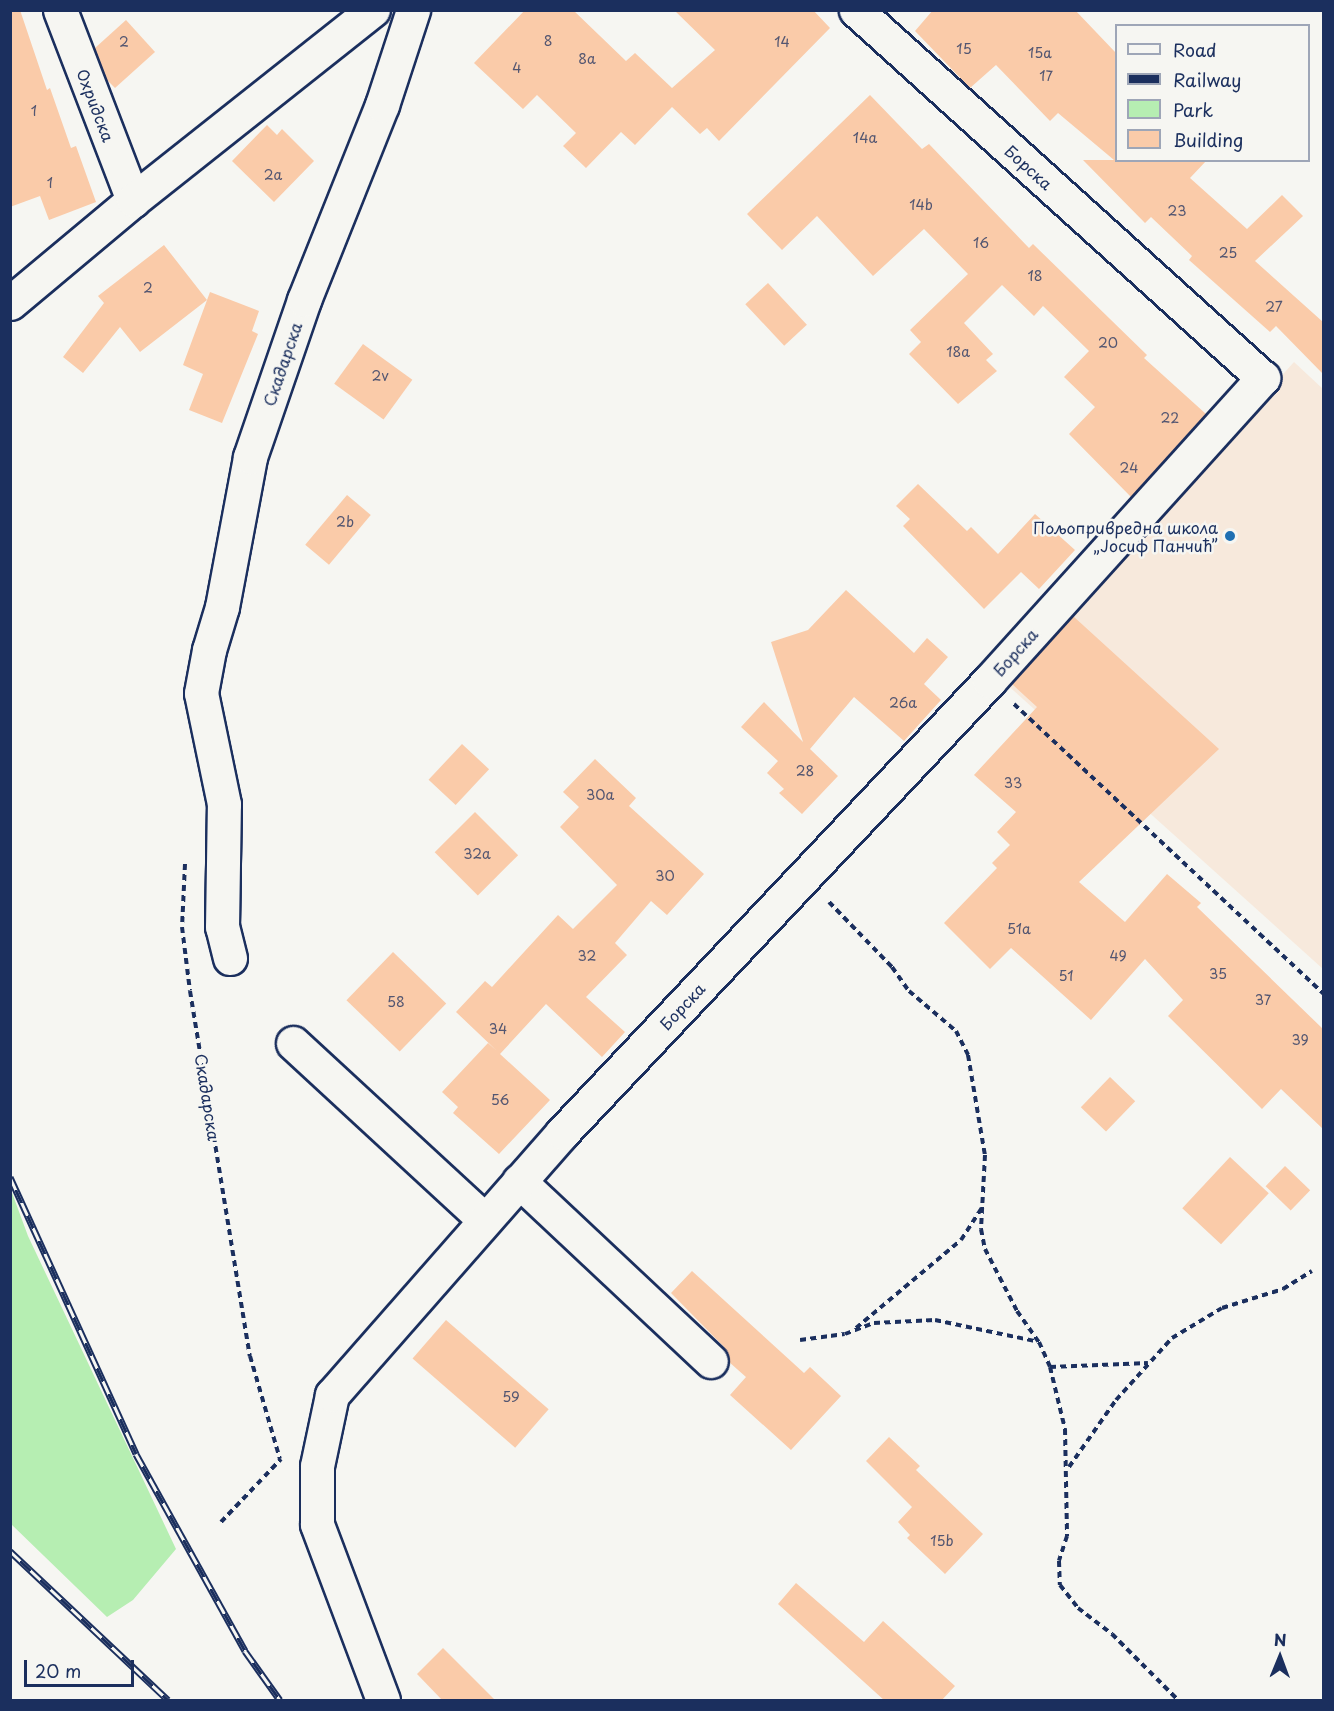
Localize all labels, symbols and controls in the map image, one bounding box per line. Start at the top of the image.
legend [1115,24,1310,162]
house number: 8 [544,33,552,49]
house number: 2 [119,34,129,50]
house number: 14 [774,34,790,50]
text: Road [1173,36,1217,63]
house number: 15 [956,41,972,57]
house number: 15a [1028,45,1052,61]
house number: 8a [578,51,596,67]
house number: 4 [512,60,522,76]
street label: Охридска [73,66,119,144]
text: Railway [1173,66,1241,93]
house number: 17 [1039,68,1053,84]
text: Park [1173,96,1213,123]
house number: 1 [31,103,37,119]
text: Building [1173,126,1243,153]
house number: 14a [853,130,877,146]
street label: Борска [1001,141,1057,193]
house number: 2a [264,167,282,183]
house number: 1 [47,175,53,191]
house number: 14b [909,197,933,213]
house number: 23 [1168,203,1186,219]
house number: 16 [973,235,989,251]
house number: 25 [1219,245,1237,261]
house number: 18 [1027,268,1043,284]
house number: 2 [143,280,153,296]
house number: 27 [1265,299,1283,315]
street label: Скадарска [259,319,305,409]
house number: 20 [1098,335,1118,351]
house number: 18a [946,344,970,360]
house number: 2v [371,368,389,384]
house number: 22 [1161,410,1179,426]
house number: 24 [1120,460,1138,476]
house number: 2b [336,514,354,530]
place label: Пољопривредна школа „Јосиф Панчић” [1033,517,1218,555]
marker: Пољопривредна школа „Јосиф Панчић” [1223,529,1237,543]
street label: Борска [989,624,1041,680]
house number: 26a [889,695,917,711]
house number: 28 [796,763,814,779]
house number: 33 [1004,775,1022,791]
house number: 30a [586,787,614,803]
house number: 32a [463,846,491,862]
house number: 30 [655,868,675,884]
house number: 51a [1007,921,1031,937]
house number: 32 [578,948,596,964]
house number: 49 [1109,948,1127,964]
house number: 35 [1209,966,1227,982]
house number: 51 [1059,968,1073,984]
street label: Борска [656,979,708,1033]
house number: 37 [1255,992,1271,1008]
house number: 58 [387,994,405,1010]
house number: 34 [489,1021,507,1037]
house number: 39 [1291,1032,1309,1048]
street label: Скадарска [192,1052,224,1142]
house number: 56 [491,1092,509,1108]
house number: 59 [502,1389,520,1405]
house number: 15b [930,1533,954,1549]
north arrow [1250,1627,1310,1687]
text: N [1274,1627,1287,1651]
scale bar [27,1648,136,1686]
text: 20 m [35,1657,81,1684]

